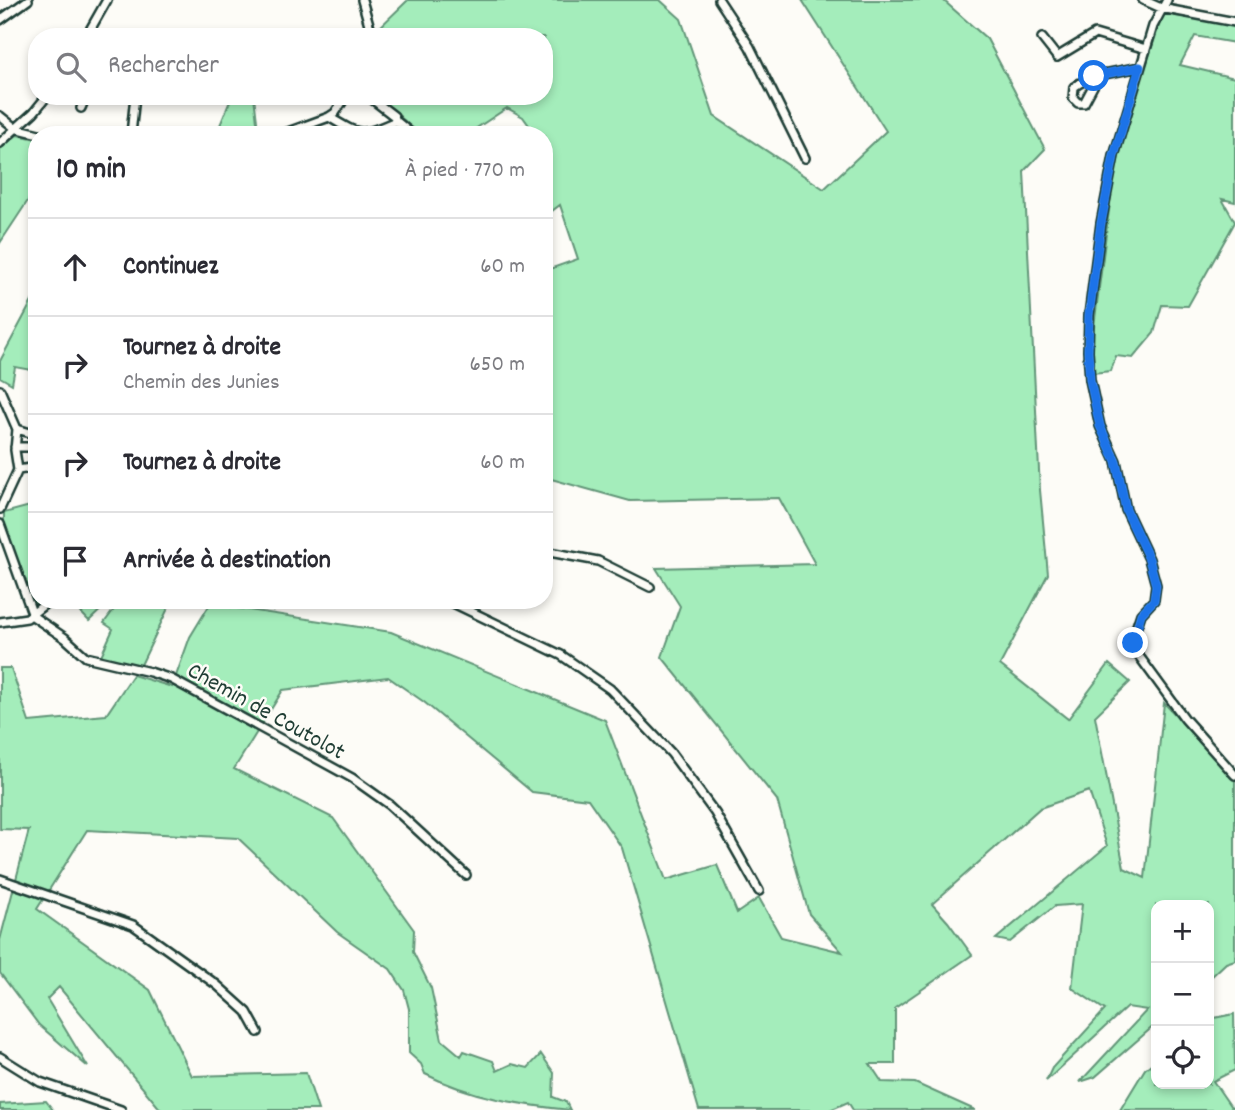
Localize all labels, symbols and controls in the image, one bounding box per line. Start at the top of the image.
search box [28,28,553,105]
icon: search [52,48,90,86]
text: Rechercher [108,48,219,85]
route start [1078,60,1109,91]
text: 10 min [56,150,126,193]
text: À pied · 770 m [405,155,525,188]
icon: ahead [56,248,94,286]
text: Continuez [123,249,218,286]
text: 60 m [480,251,525,284]
text: Tournez à droite [123,330,281,367]
icon: right [56,346,94,384]
text: 650 m [469,349,525,382]
text: Chemin des Junies [123,367,280,400]
icon: right [56,444,94,482]
text: Tournez à droite [123,445,281,482]
text: 60 m [480,447,525,480]
icon: arrive [56,542,94,580]
text: Arrivée à destination [123,543,331,580]
route end [1117,627,1148,658]
street label: Chemin de Coutolot [180,655,351,770]
map controls [1151,900,1214,1089]
button: + [1151,900,1214,963]
button: − [1151,963,1214,1026]
button: locate [1151,1026,1214,1089]

